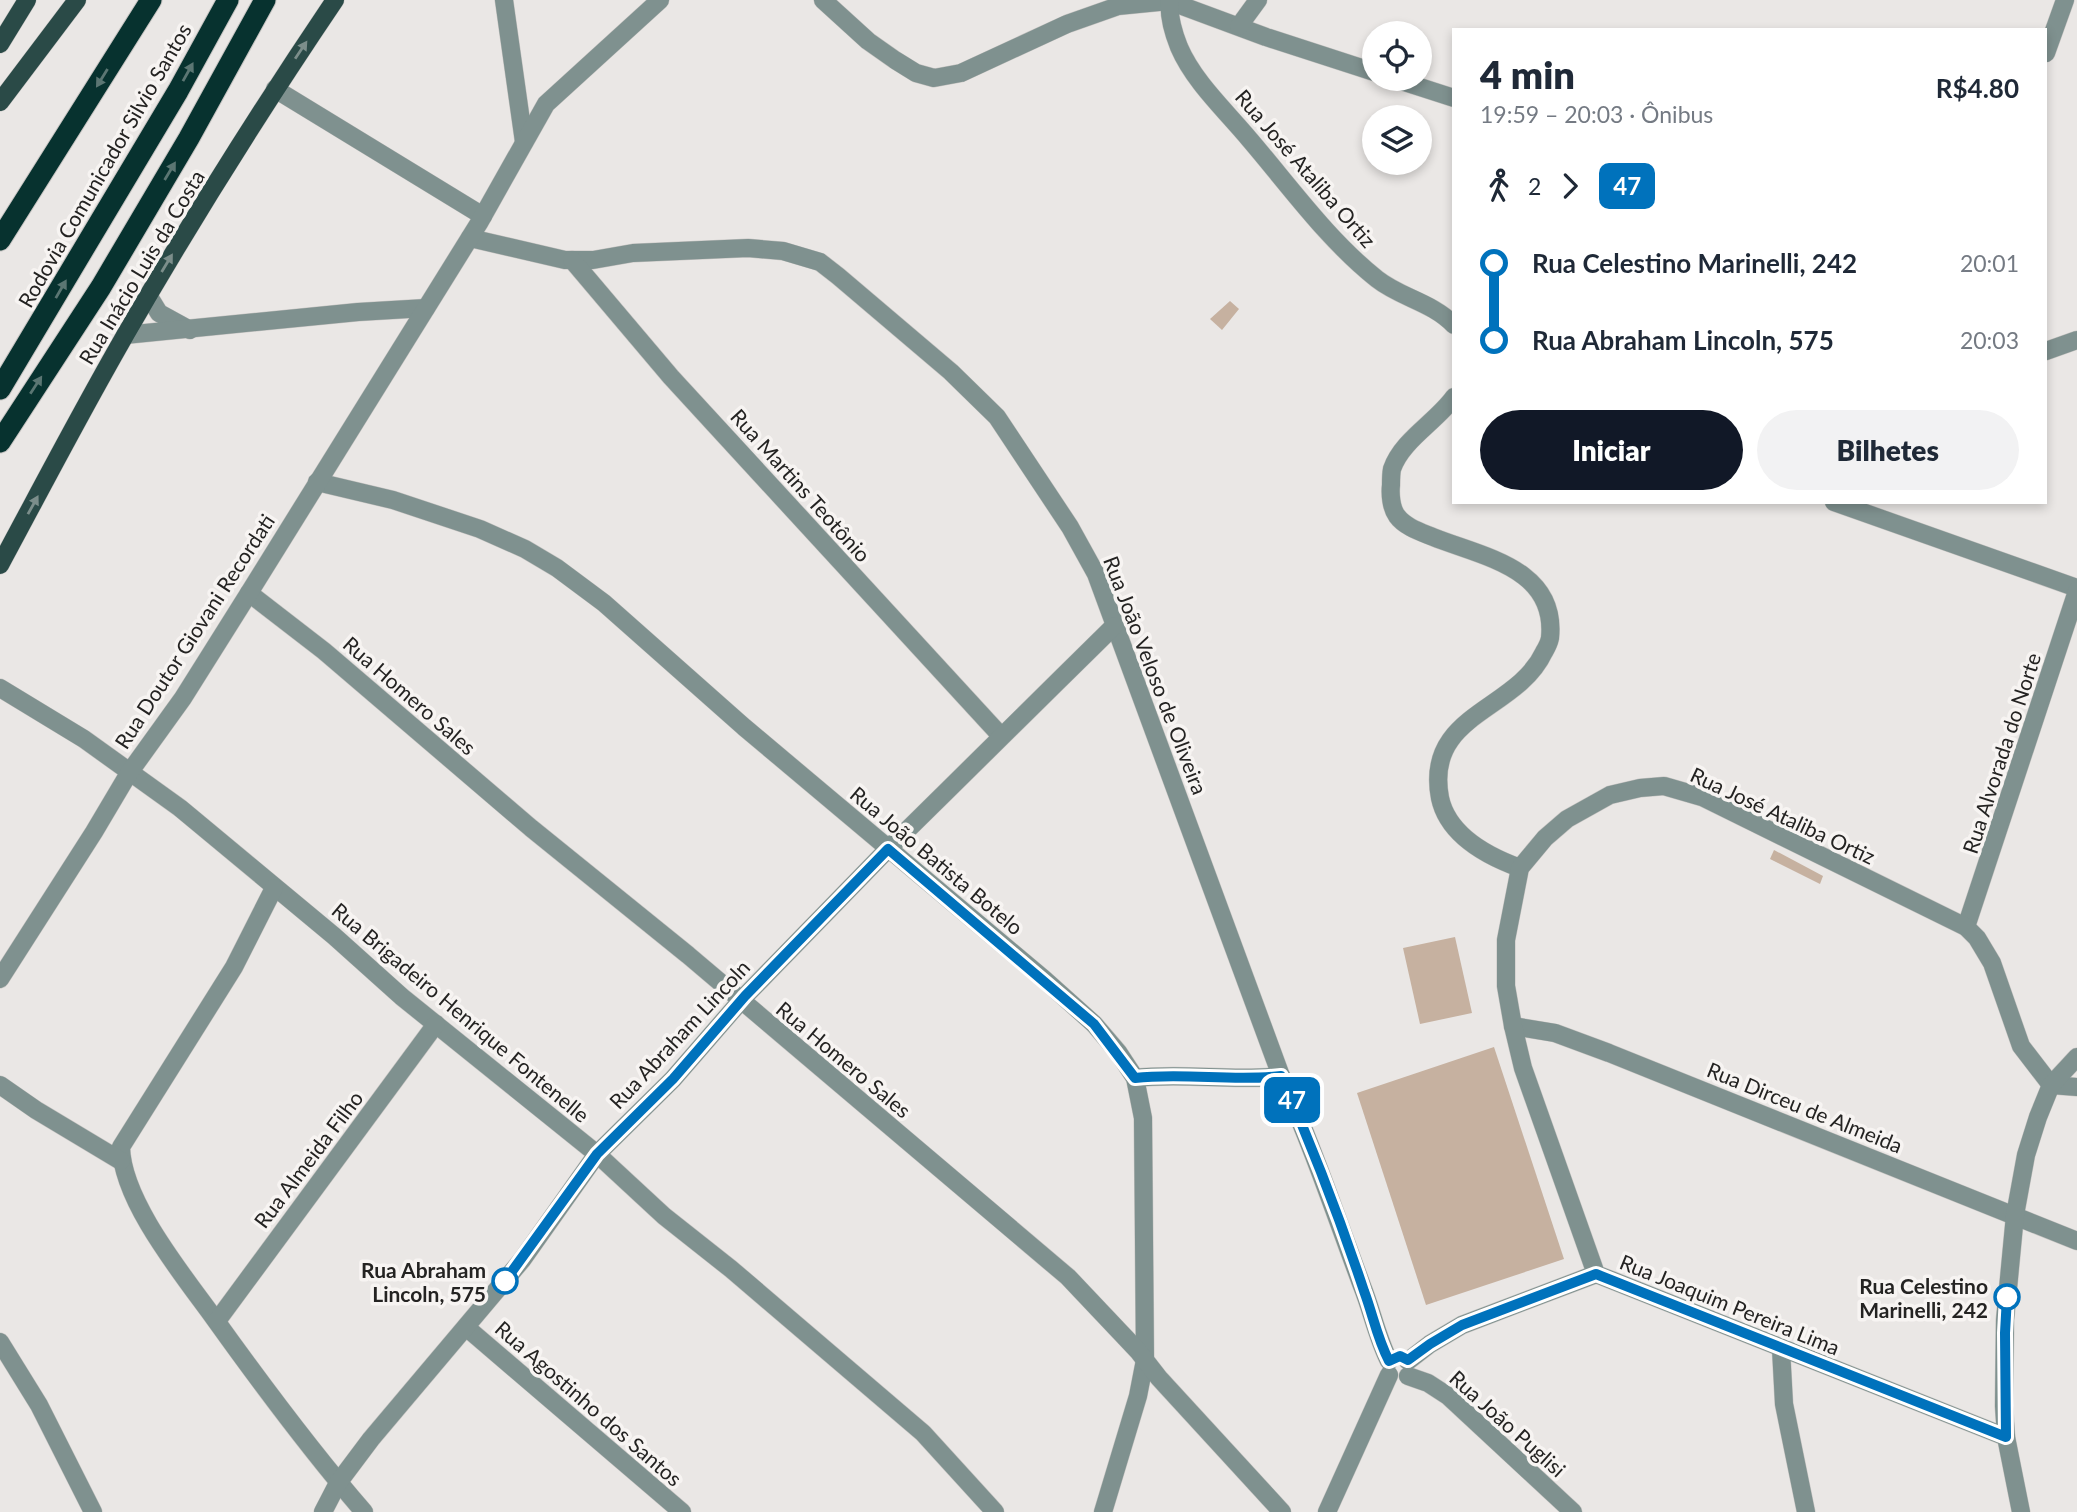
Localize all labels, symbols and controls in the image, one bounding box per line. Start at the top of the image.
street label: Rodovia Comunicador Silvio Santos [12,19,196,311]
map controls [1362,21,1432,175]
button: locate [1362,21,1432,91]
one-way arrow [295,40,308,60]
text: 4 min [1480,51,1575,97]
one-way arrow [182,62,194,81]
one-way arrow [95,69,108,88]
text: R$4.80 [1936,72,2019,104]
street label: Rua José Ataliba Ortiz [1231,84,1381,252]
text: 19:59 – 20:03 · Ônibus [1480,100,1713,128]
button: layers [1362,105,1432,175]
one-way arrow [164,161,176,180]
street label: Rua Inácio Luis da Costa [73,165,209,369]
icon: walk [1480,167,1518,205]
icon: forward [1551,167,1589,205]
text: 47 [1613,171,1641,200]
text: 2 [1528,172,1541,200]
text: Rua Celestino Marinelli, 242 [1532,247,1857,279]
text: 20:01 [1960,249,2019,277]
one-way arrow [161,254,173,273]
one-way arrow [55,279,67,299]
text: Rua Abraham Lincoln, 575 [1532,324,1834,356]
text: 20:03 [1960,326,2019,354]
one-way arrow [30,375,43,394]
street label: Rua Martins Teotônio [726,404,876,567]
button: Iniciar [1480,410,1743,490]
button: Bilhetes [1757,410,2019,490]
one-way arrow [26,494,38,514]
street label: Rua Doutor Giovani Recordati [109,509,279,753]
street label: Rua João Veloso de Oliveira [1099,552,1213,798]
street label: Rua Homero Sales [339,631,481,759]
street label: Rua Alvorada do Norte [1957,650,2045,856]
street label: Rua José Ataliba Ortiz [1687,761,1879,869]
street label: Rua João Batista Botelo [846,781,1028,940]
street label: Rua Brigadeiro Henrique Fontenelle [327,897,595,1127]
street label: Rua Abraham Lincoln [604,954,754,1114]
street label: Rua Homero Sales [772,996,916,1122]
street label: Rua Dirceu de Almeida [1704,1056,1906,1158]
line badge: 47 [1260,1077,1324,1123]
street label: Rua Almeida Filho [248,1085,368,1232]
text: 47 [1278,1085,1306,1114]
street label: Rua Joaquim Pereira Lima [1616,1248,1844,1360]
place label: Rua Abraham Lincoln, 575 [361,1257,486,1306]
marker: Rua Abraham Lincoln, 575 [492,1268,518,1294]
place label: Rua Celestino Marinelli, 242 [1859,1273,1988,1322]
marker: Rua Celestino Marinelli, 242 [1994,1284,2020,1310]
street label: Rua Agostinho dos Santos [491,1315,687,1491]
street label: Rua João Puglisi [1445,1365,1571,1481]

